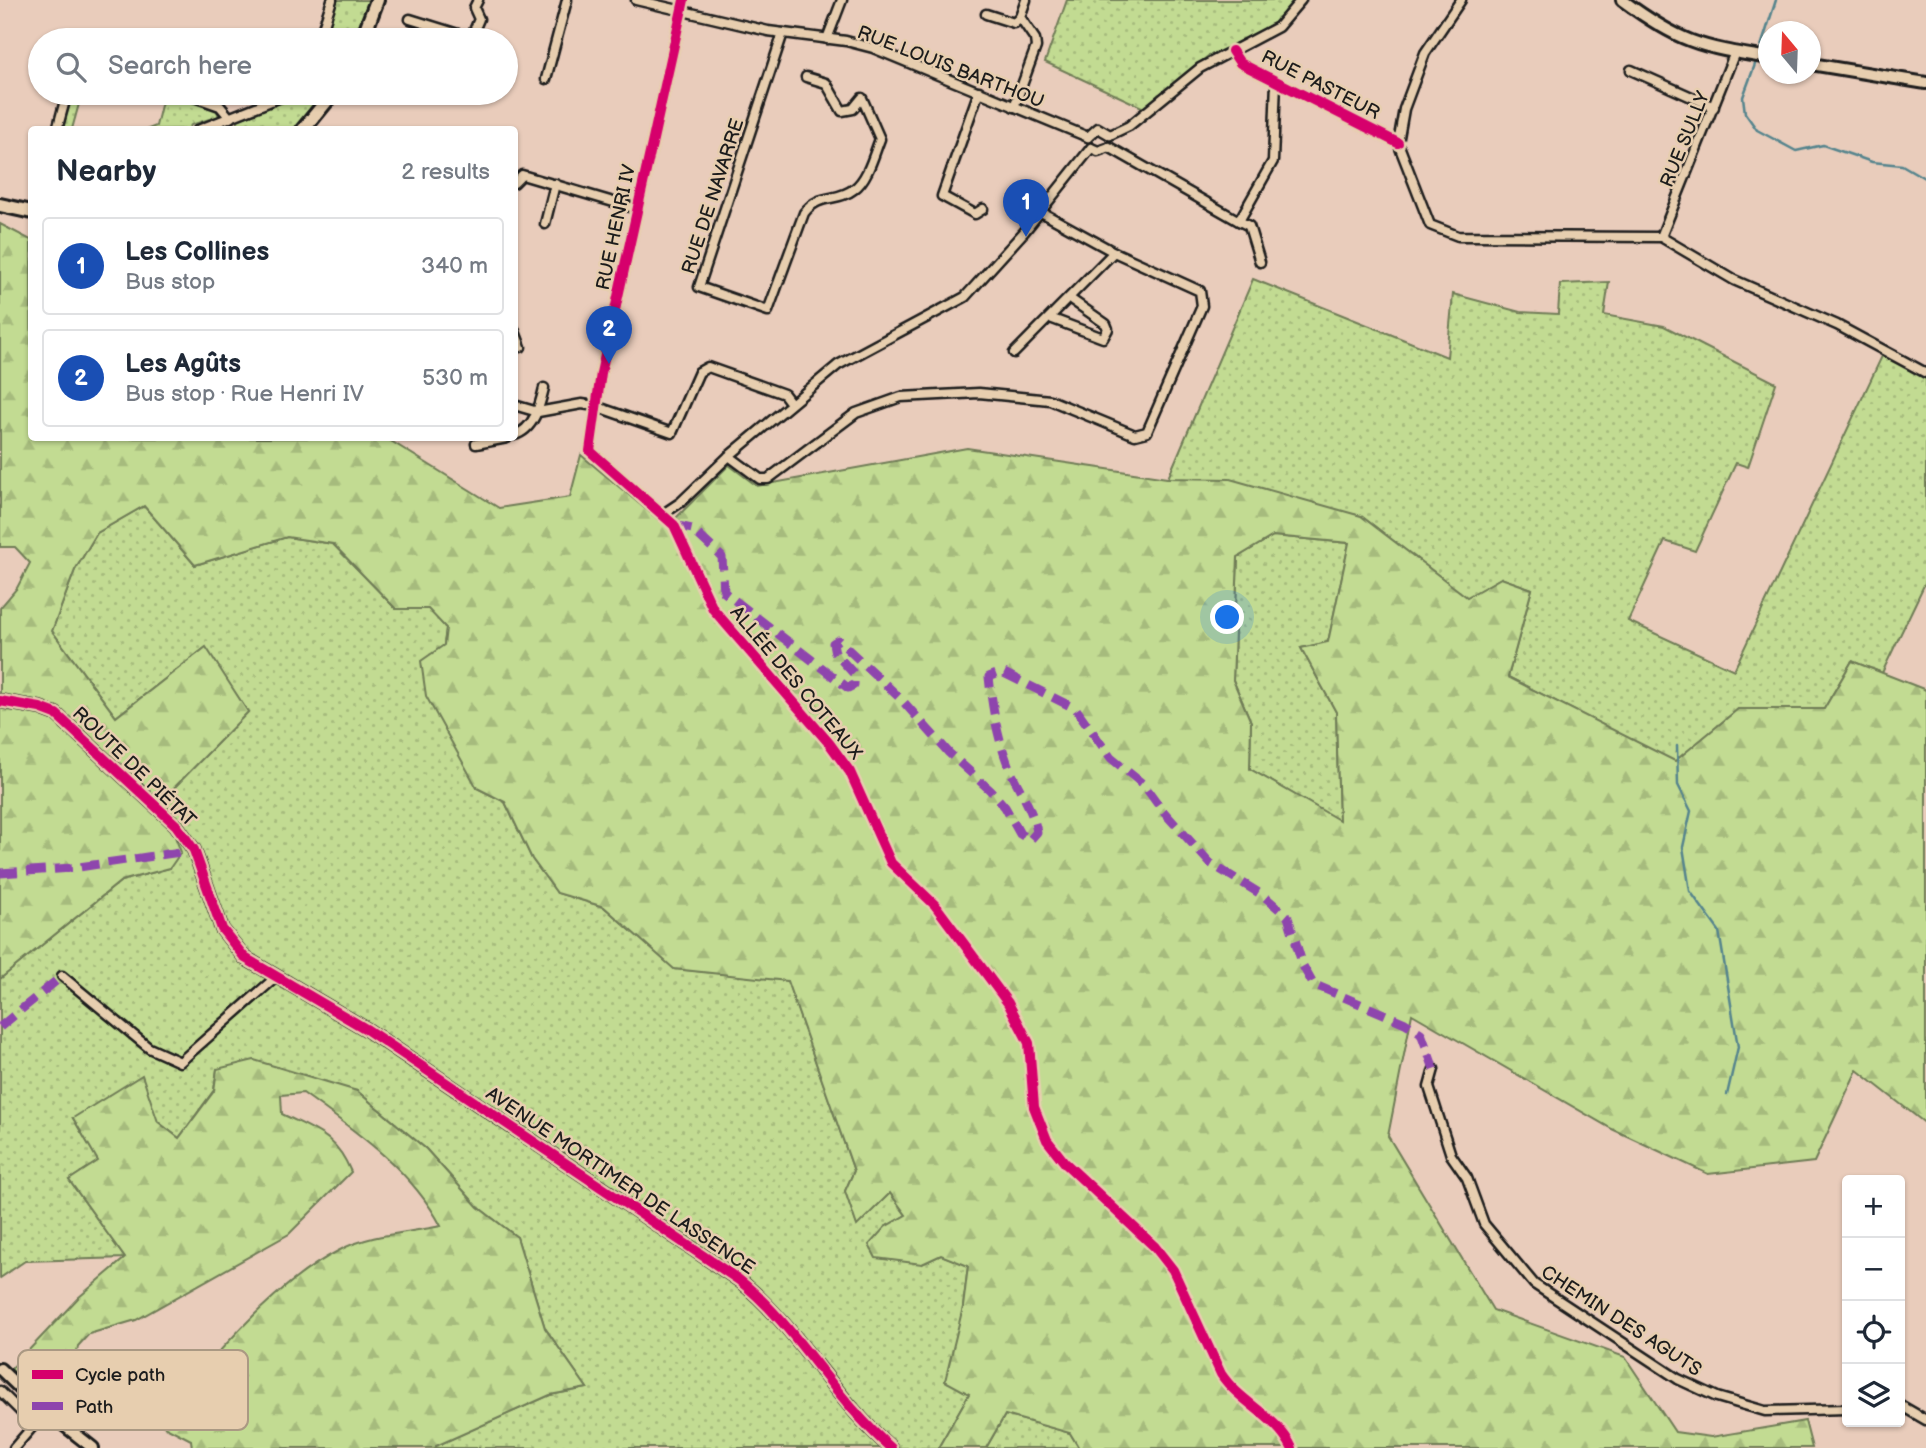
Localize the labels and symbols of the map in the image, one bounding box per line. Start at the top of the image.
street label: RUE LOUIS BARTHOU [854,21,1047,114]
north arrow [1758,21,1821,84]
street label: RUE PASTEUR [1257,46,1383,125]
street label: RUE SULLY [1656,87,1715,191]
street label: RUE DE NAVARRE [677,116,749,277]
street label: RUE HENRI IV [592,162,641,292]
pin: 1 [1003,179,1049,237]
pin: 2 [586,306,632,364]
your location [1210,600,1244,634]
street label: ALLÉE DES COTEAUX [725,601,868,764]
street label: ROUTE DE PIÉTAT [67,701,202,832]
street label: AVENUE MORTIMER DE LASSENCE [481,1082,759,1280]
street label: CHEMIN DES AGUTS [1537,1261,1706,1382]
legend [18,1350,248,1430]
text: Cycle path [75,1364,165,1387]
text: Path [75,1396,113,1419]

